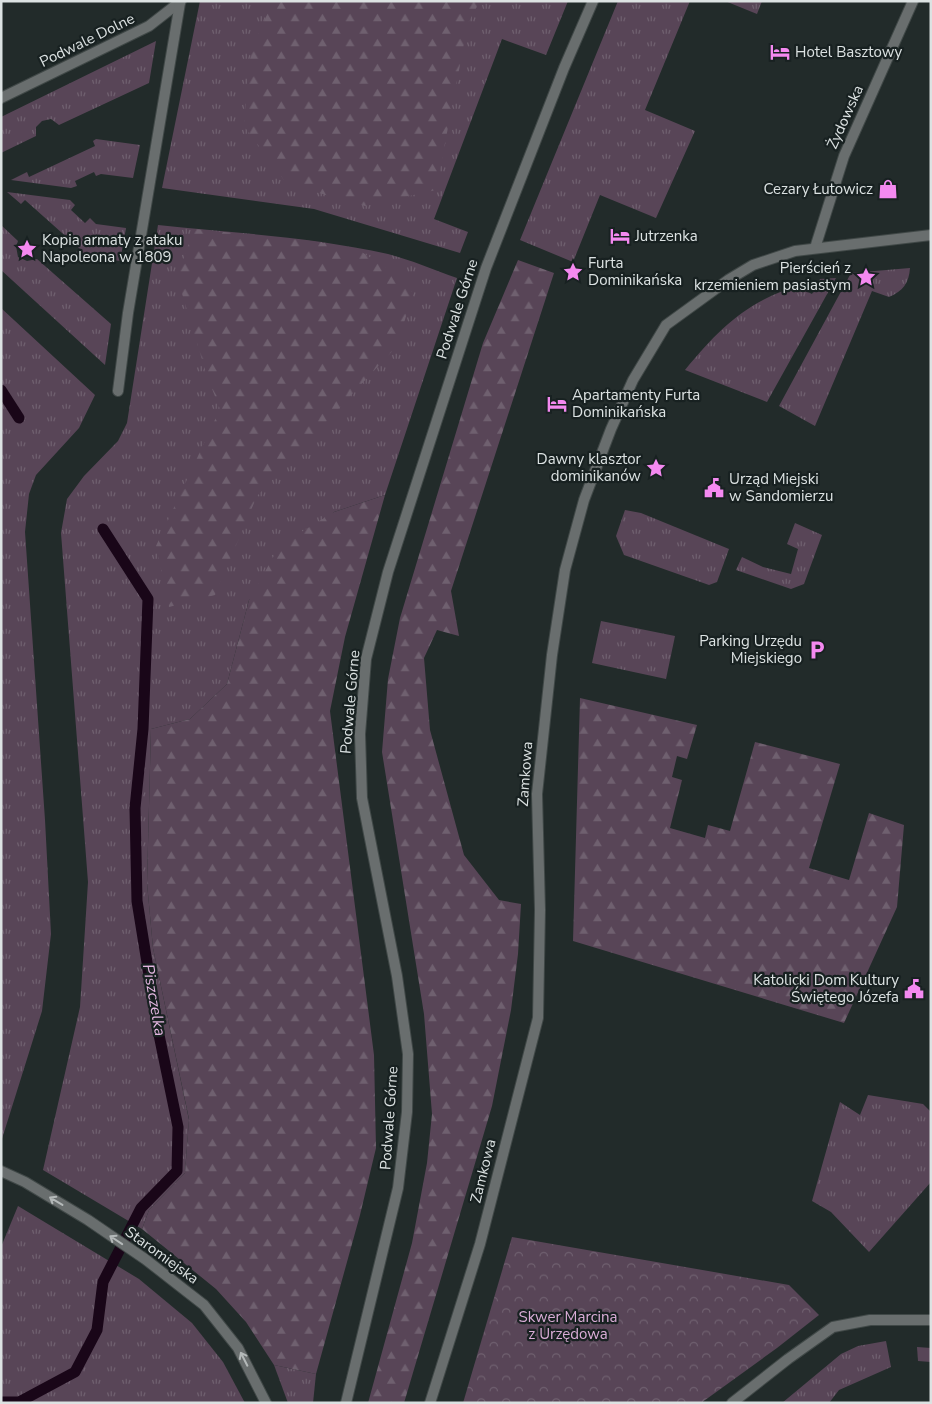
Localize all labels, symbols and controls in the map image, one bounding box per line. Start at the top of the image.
street label: Podwale Dolne [36,8,138,72]
hotel icon: Hotel Basztowy [769,41,791,63]
place label: Hotel Basztowy [795,42,903,62]
street label: Żydowska [822,82,868,152]
shop icon: Cezary Łutowicz [877,178,899,200]
place label: Cezary Łutowicz [763,179,873,199]
hotel icon: Jutrzenka [609,225,631,247]
place label: Jutrzenka [634,226,698,246]
place label: Kopia armaty z ataku Napoleona w 1809 [42,230,182,267]
place icon: Kopia armaty z ataku Napoleona w 1809 [16,238,38,260]
place label: Furta Dominikańska [588,253,682,290]
street label: Podwale Górne [431,256,483,362]
place label: Pierścień z krzemieniem pasiastym [694,258,851,295]
place icon: Furta Dominikańska [562,261,584,283]
place icon: Pierścień z krzemieniem pasiastym [855,266,877,288]
place label: Apartamenty Furta Dominikańska [572,385,700,422]
hotel icon: Apartamenty Furta Dominikańska [546,393,568,415]
place label: Dawny klasztor dominikanów [537,449,642,486]
place icon: Dawny klasztor dominikanów [645,457,667,479]
place label: Urząd Miejski w Sandomierzu [729,469,833,506]
public building icon: Urząd Miejski w Sandomierzu [703,477,725,499]
place label: Parking Urzędu Miejskiego [699,631,802,668]
parking icon: Parking Urzędu Miejskiego [806,639,828,661]
street label: Podwale Górne [336,649,364,755]
street label: Zamkowa [513,741,537,807]
water label: Piszczelka [137,962,171,1038]
place label: Katolicki Dom Kultury Świętego Józefa [753,970,899,1007]
public building icon: Katolicki Dom Kultury Świętego Józefa [903,978,925,1000]
street label: Podwale Górne [375,1065,403,1171]
street label: Zamkowa [465,1137,501,1205]
one-way arrow [50,1196,64,1206]
street label: Staromiejska [121,1222,203,1288]
one-way arrow [110,1235,124,1245]
park label: Skwer Marcina z Urzędowa [518,1307,618,1344]
one-way arrow [239,1352,249,1367]

